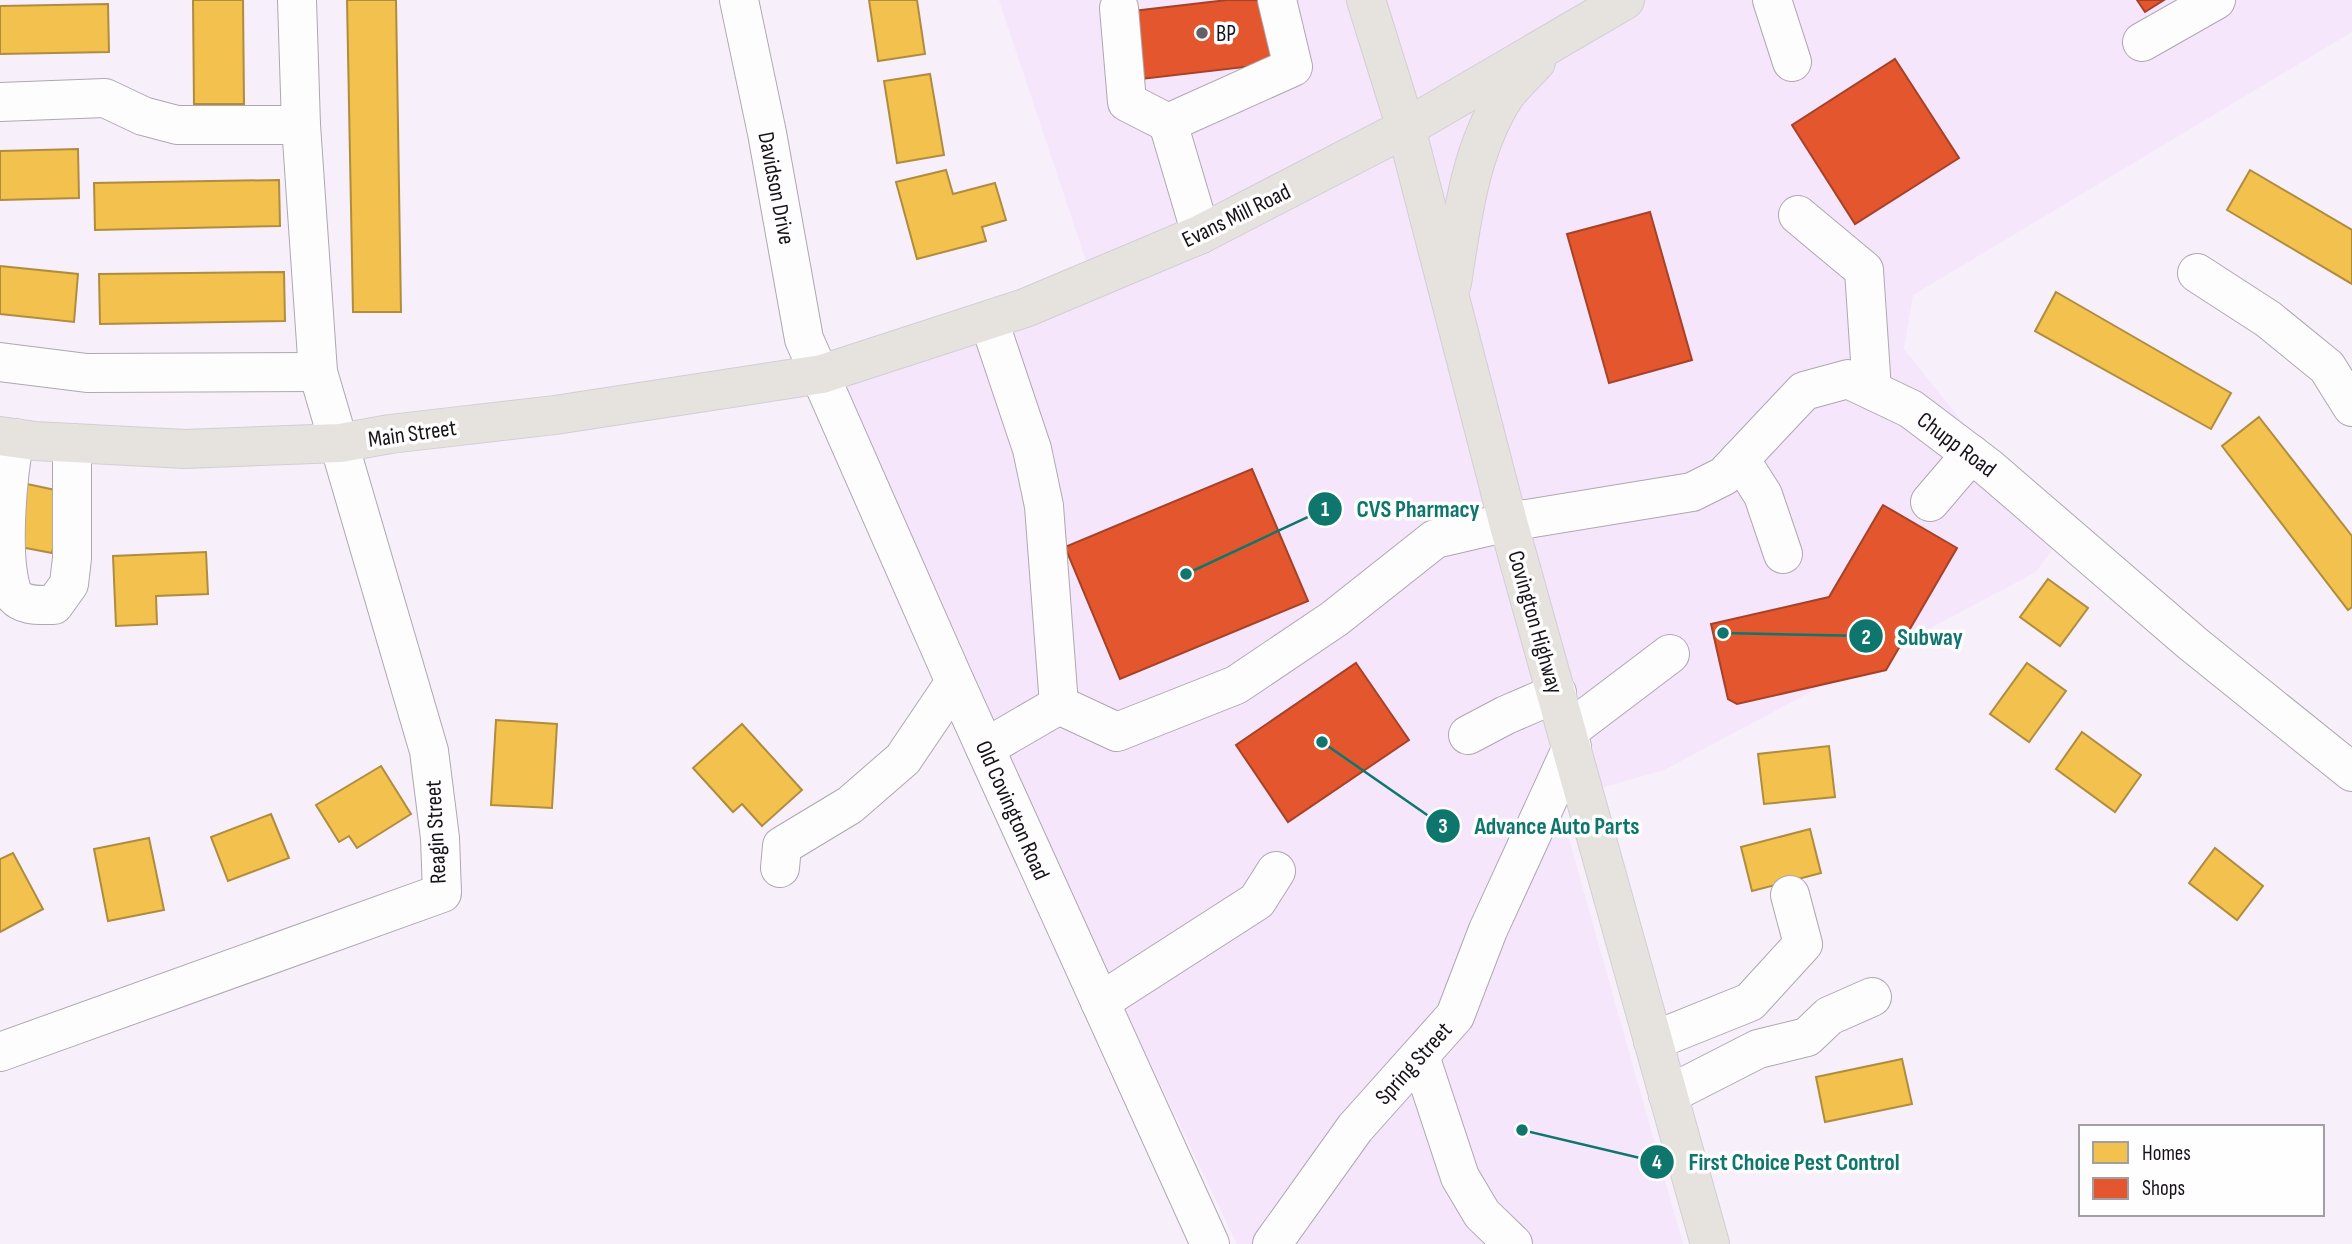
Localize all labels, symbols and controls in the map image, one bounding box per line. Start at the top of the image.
place label: BP [1216,20,1236,48]
marker: BP [1194,25,1210,41]
street label: Davidson Drive [751,130,801,247]
street label: Evans Mill Road [1178,178,1295,254]
street label: Chupp Road [1911,406,2001,484]
street label: Main Street [366,414,458,454]
callout: CVS Pharmacy [1307,486,1494,531]
text: CVS Pharmacy [1356,495,1480,524]
text: 1 [1321,497,1329,522]
street label: Covington Highway [1501,548,1569,697]
callout: Subway [1848,614,1977,659]
text: Subway [1897,623,1963,652]
text: 2 [1861,625,1871,650]
street label: Old Covington Road [969,736,1055,884]
street label: Reagin Street [419,779,453,885]
callout: Advance Auto Parts [1426,803,1654,848]
text: Advance Auto Parts [1473,812,1640,841]
text: 3 [1438,814,1448,839]
street label: Spring Street [1369,1017,1458,1111]
legend [2079,1125,2324,1216]
callout: First Choice Pest Control [1640,1140,1914,1185]
text: Homes [2142,1141,2191,1166]
text: First Choice Pest Control [1688,1148,1900,1177]
text: 4 [1652,1150,1662,1175]
text: Shops [2142,1176,2185,1201]

